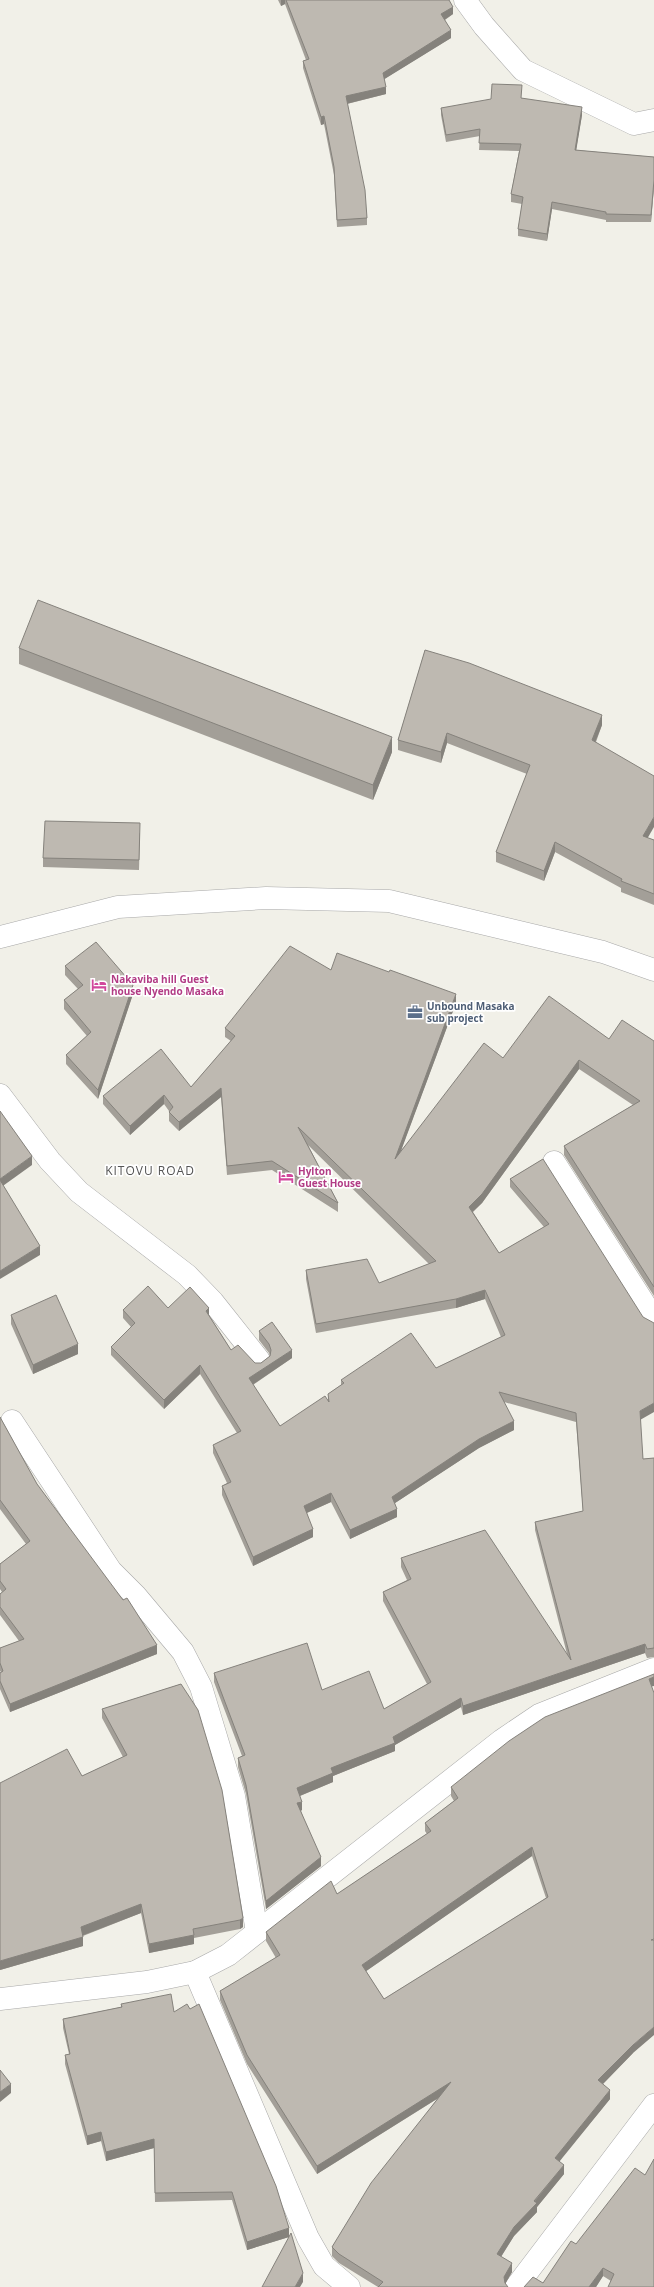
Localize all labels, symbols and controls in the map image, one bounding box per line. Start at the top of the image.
place label: Nakaviba hill Guest house Nyendo Masaka [111,972,224,998]
hotel icon: Nakaviba hill Guest house Nyendo Masaka [90,976,108,994]
place label: Unbound Masaka sub project [427,999,514,1025]
office icon: Unbound Masaka sub project [406,1003,424,1021]
district label: KITOVU ROAD [105,1162,195,1179]
place label: Hylton Guest House [298,1164,361,1190]
hotel icon: Hylton Guest House [277,1168,295,1186]

